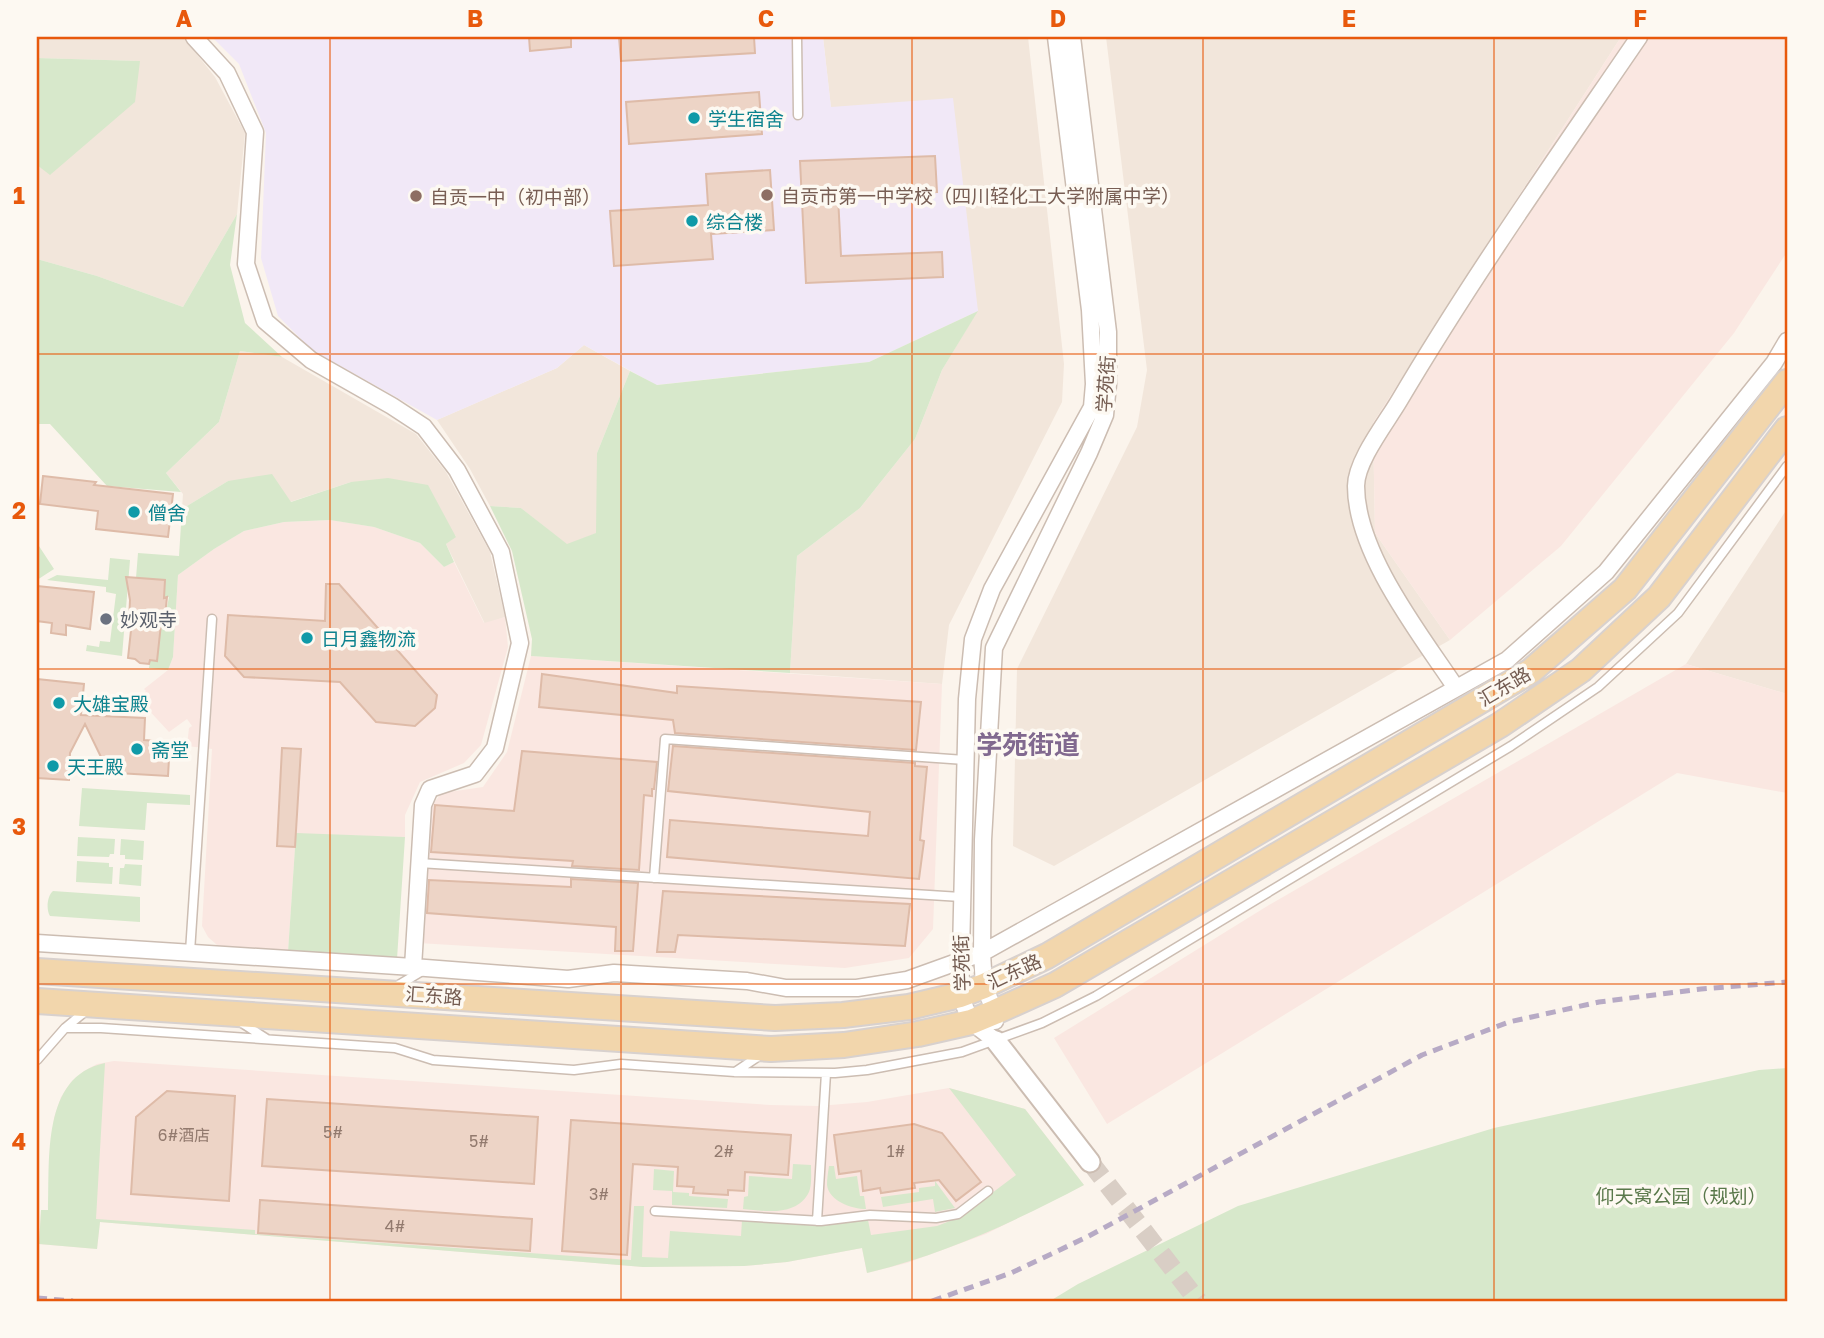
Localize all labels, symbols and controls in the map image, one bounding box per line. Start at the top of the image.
text: A [176,4,193,32]
text: B [467,4,483,32]
text: C [758,4,774,32]
text: D [1050,4,1066,32]
text: E [1342,4,1356,32]
text: F [1633,4,1647,32]
place label: 学生宿舍 [708,107,784,130]
marker: 学生宿舍 [686,110,702,126]
text: 1 [13,181,25,209]
place label: 自贡市第一中学校（四川轻化工大学附属中学） [781,184,1180,207]
place label: 自贡一中（初中部） [430,185,601,208]
marker: 自贡市第一中学校（四川轻化工大学附属中学） [759,187,775,203]
marker: 自贡一中（初中部） [408,188,424,204]
place label: 综合楼 [706,210,763,233]
marker: 综合楼 [684,213,700,229]
street label: 学苑街 [1092,355,1118,413]
text: 2 [12,496,26,524]
place label: 僧舍 [148,501,186,524]
marker: 僧舍 [126,504,142,520]
place label: 妙观寺 [120,608,177,631]
marker: 妙观寺 [98,611,114,627]
place label: 日月鑫物流 [321,627,416,650]
marker: 日月鑫物流 [299,630,315,646]
street label: 汇东路 [1474,661,1534,711]
place label: 大雄宝殿 [73,692,149,715]
marker: 大雄宝殿 [51,695,67,711]
district label: 学苑街道 [976,729,1080,760]
place label: 斋堂 [151,738,189,761]
marker: 斋堂 [129,741,145,757]
place label: 天王殿 [67,755,124,778]
marker: 天王殿 [45,758,61,774]
text: 3 [12,812,26,840]
street label: 学苑街 [949,934,973,992]
street label: 汇东路 [983,949,1045,993]
street label: 汇东路 [405,982,463,1008]
house number: 5# [323,1122,343,1142]
house number: 6#酒店 [158,1125,210,1145]
text: 4 [12,1127,26,1155]
house number: 5# [469,1131,489,1151]
house number: 2# [714,1141,734,1161]
house number: 1# [887,1141,905,1161]
house number: 3# [589,1184,609,1204]
park label: 仰天窝公园（规划） [1595,1184,1767,1207]
house number: 4# [385,1216,405,1236]

